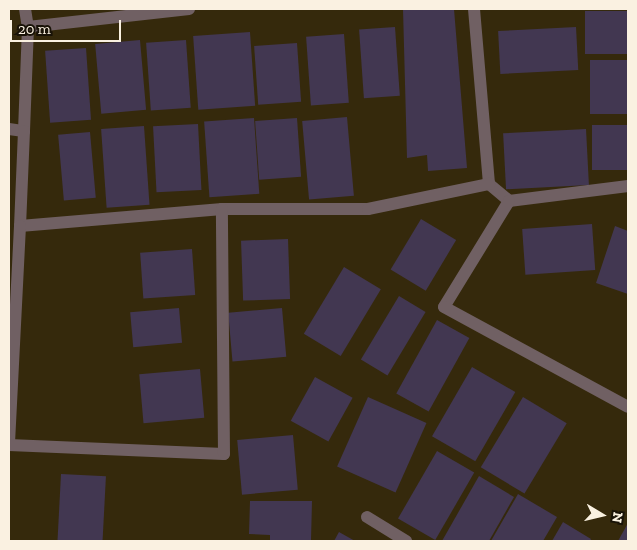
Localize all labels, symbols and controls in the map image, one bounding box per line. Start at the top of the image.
scale bar [12,10,124,42]
text: 20 m [18,20,51,38]
north arrow [577,490,627,540]
text: N [608,511,627,524]

